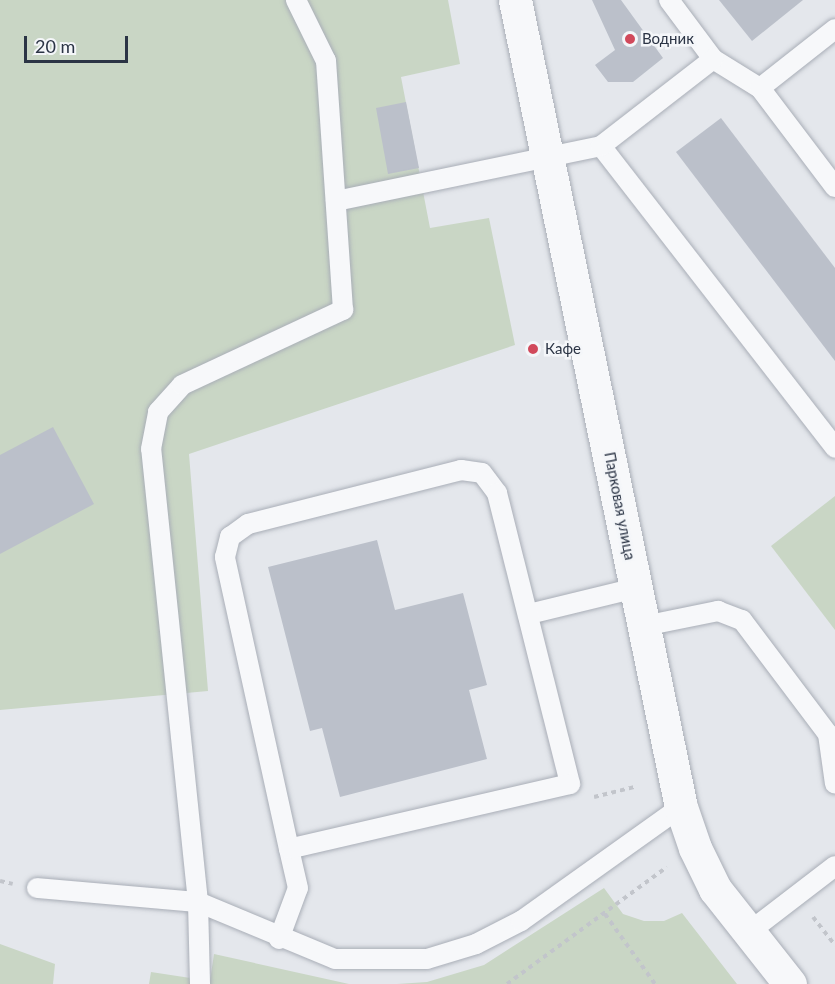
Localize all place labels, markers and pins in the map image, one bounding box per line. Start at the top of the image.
place label: Водник [642,30,694,48]
marker: Водник [623,32,637,46]
place label: Кафе [545,340,581,358]
marker: Кафе [526,342,540,356]

